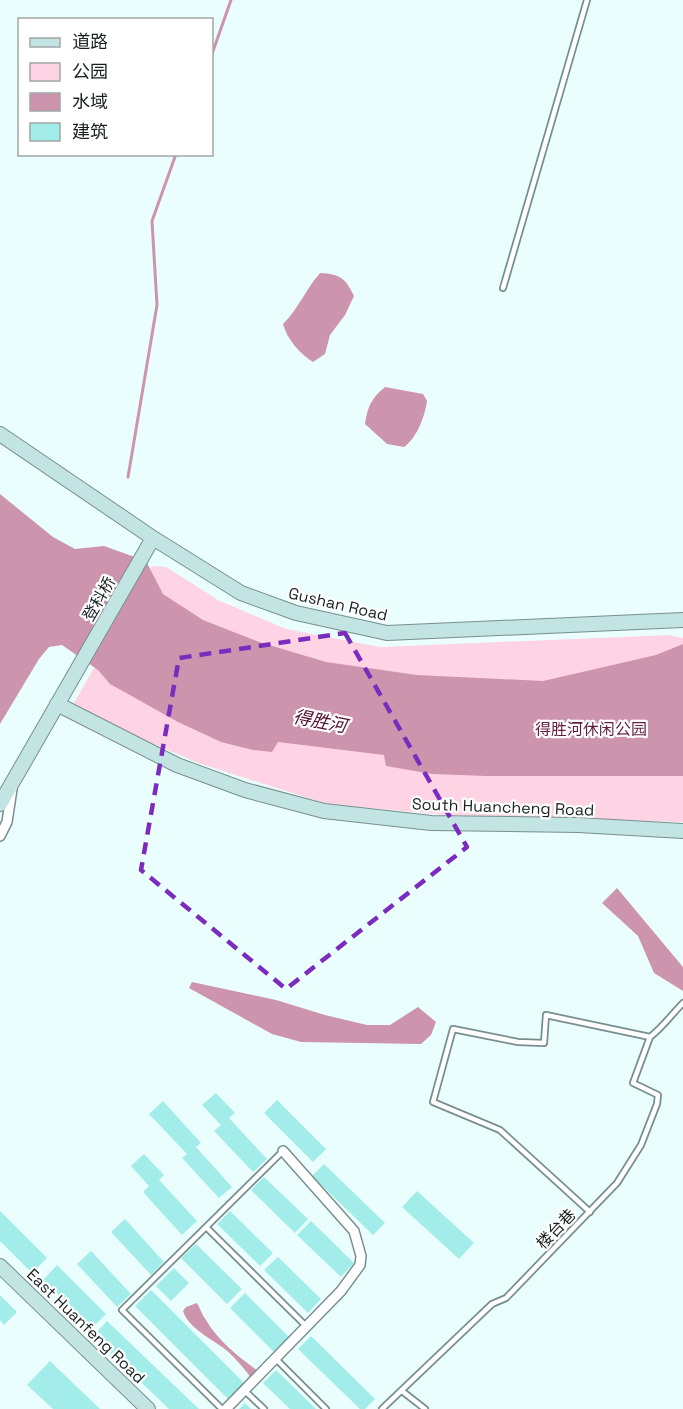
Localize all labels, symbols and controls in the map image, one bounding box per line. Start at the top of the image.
legend [18,18,213,156]
text: 道路 [72,30,108,53]
text: 公园 [72,60,108,83]
text: 水域 [72,90,108,113]
text: 建筑 [72,120,108,143]
street label: 登科桥 [78,573,120,625]
street label: Gushan Road [286,582,390,626]
water label: 得胜河 [291,705,352,738]
park label: 得胜河休闲公园 [535,719,647,740]
street label: South Huancheng Road [411,793,595,821]
street label: 楼台巷 [532,1204,580,1254]
street label: East Huanfeng Road [22,1264,150,1388]

